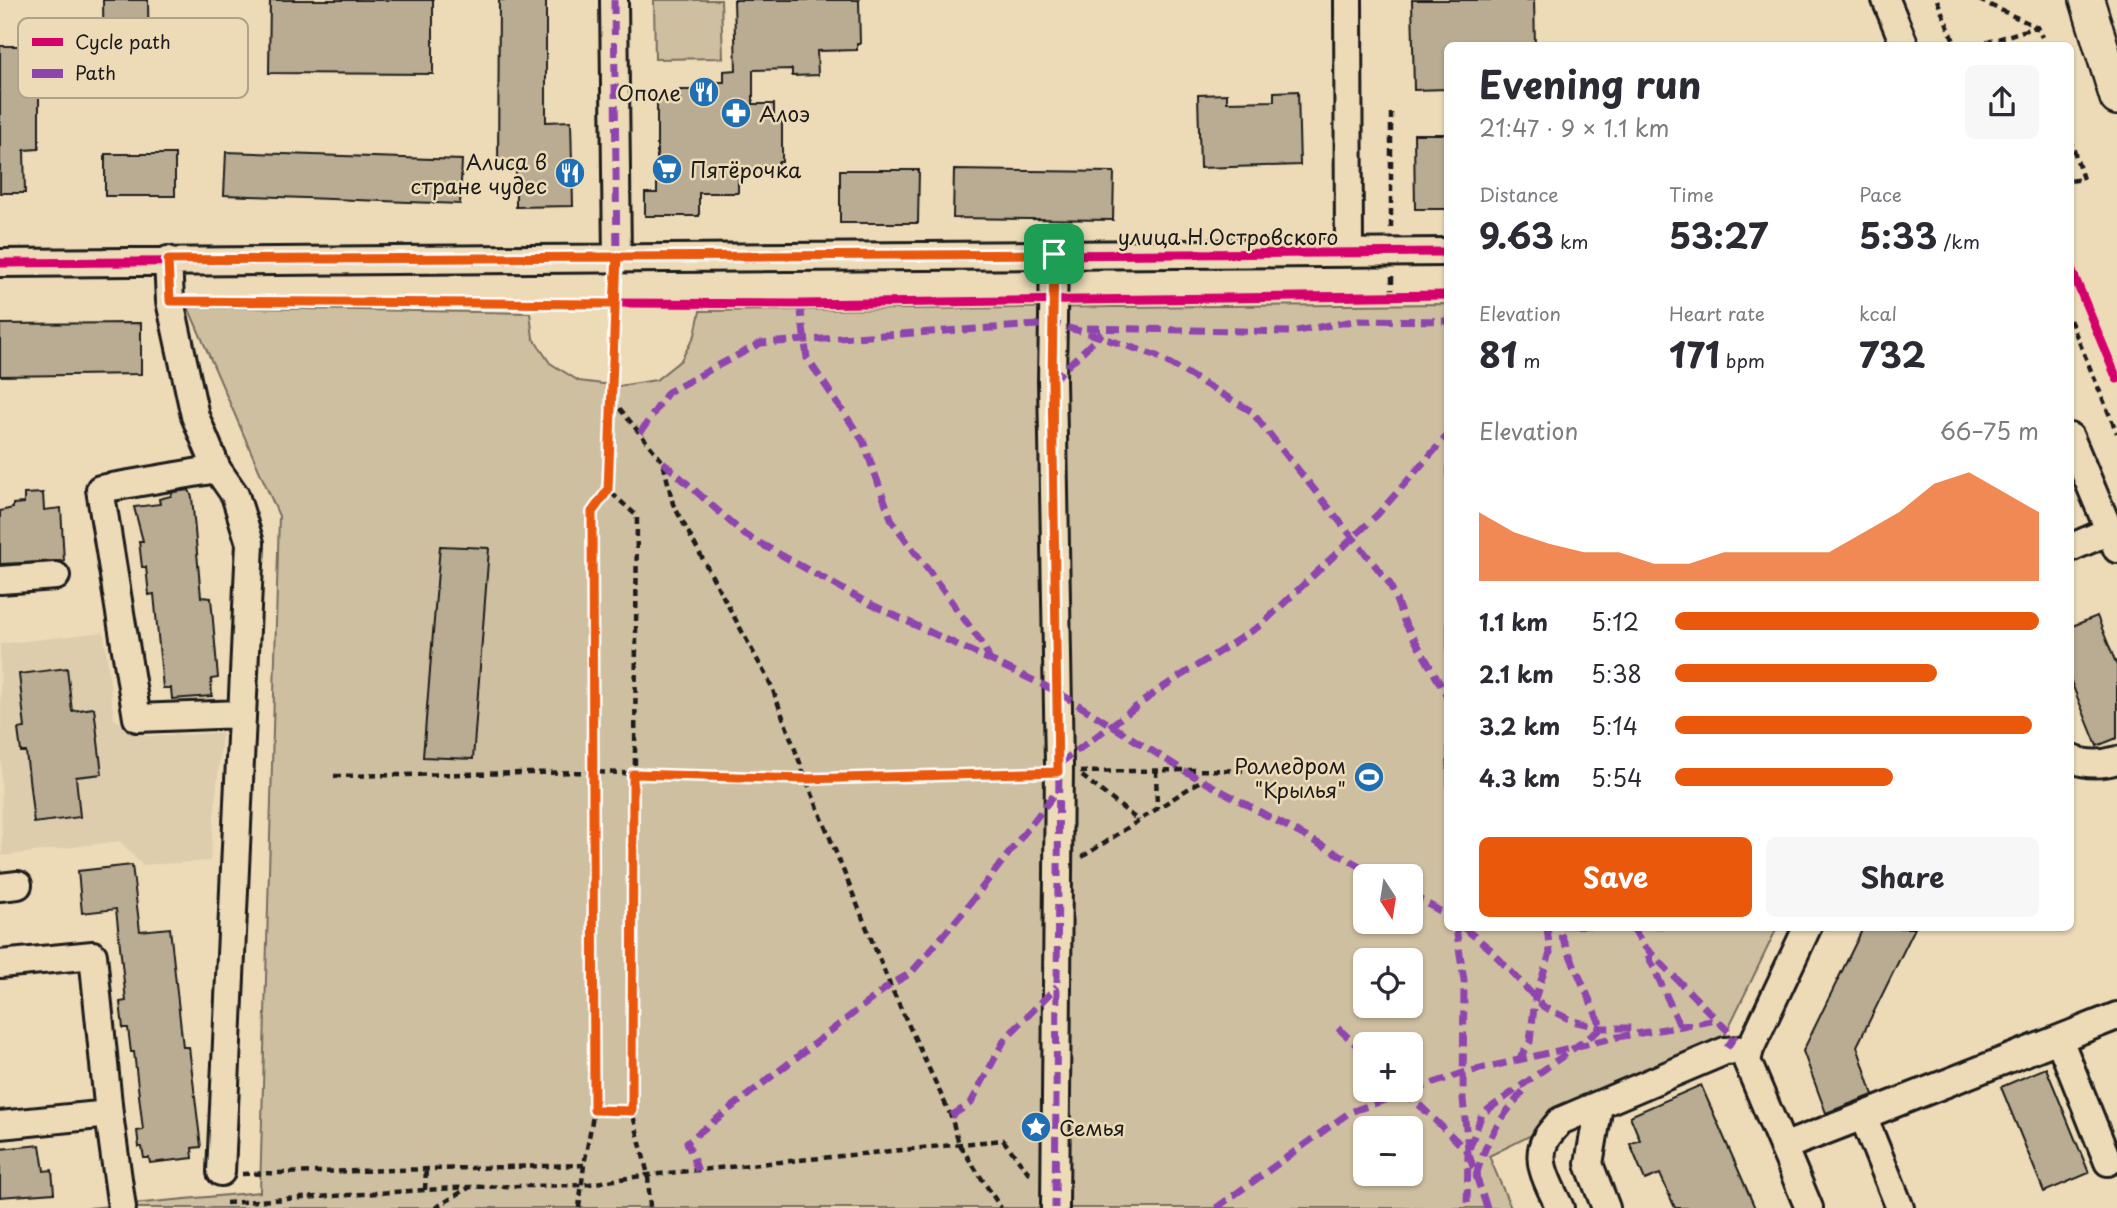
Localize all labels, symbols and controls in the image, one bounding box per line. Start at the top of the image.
legend [18,18,248,98]
text: Cycle path [75,27,171,55]
text: Evening run [1479,55,1701,112]
text: Path [75,58,116,86]
button: share [1965,65,2039,139]
restaurant icon: Ополе [687,75,721,109]
place label: Ополе [617,76,681,108]
pharmacy icon: Алоэ [719,96,753,130]
place label: Алоэ [759,97,810,129]
text: 21:47 · 9 × 1.1 km [1479,110,1669,145]
place label: Алиса в стране чудес [411,145,547,201]
supermarket icon: Пятёрочка [650,152,684,186]
place label: Пятёрочка [690,153,802,185]
restaurant icon: Алиса в стране чудес [553,156,587,190]
text: Distance [1479,180,1559,208]
text: Time [1669,180,1714,208]
text: Pace [1859,180,1902,208]
text: 9.63 [1479,208,1554,261]
text: 53:27 [1669,208,1768,261]
text: 5:33 [1859,208,1937,261]
street label: улица Н.Островского [1118,220,1338,252]
pin [1024,224,1084,284]
text: km [1554,227,1589,255]
text: /km [1937,227,1980,255]
icon: arrive [1035,235,1073,273]
text: Elevation [1479,299,1561,327]
text: Heart rate [1669,299,1765,327]
text: kcal [1859,299,1897,327]
text: 81 [1479,327,1517,380]
text: 171 [1669,327,1720,380]
text: 732 [1859,327,1926,380]
text: m [1517,346,1541,374]
text: bpm [1720,346,1765,374]
text: Elevation [1479,413,1578,448]
text: 66–75 m [1940,413,2039,448]
text: 1.1 km [1479,604,1548,639]
text: 5:12 [1591,604,1639,639]
text: 2.1 km [1479,656,1554,691]
text: 5:38 [1591,656,1642,691]
text: 3.2 km [1479,708,1560,743]
text: 5:14 [1591,708,1638,743]
place label: Ролледром "Крылья" [1234,749,1346,805]
sports icon: Ролледром "Крылья" [1352,760,1386,794]
text: 4.3 km [1479,760,1560,795]
text: 5:54 [1591,760,1642,795]
button: Save [1479,837,1752,917]
button: Share [1766,837,2039,917]
north arrow [1353,864,1423,934]
map controls [1353,864,1423,1186]
button: locate [1353,948,1423,1018]
button: + [1353,1032,1423,1102]
place icon: Семья [1019,1110,1053,1144]
place label: Семья [1059,1111,1125,1143]
button: − [1353,1116,1423,1186]

